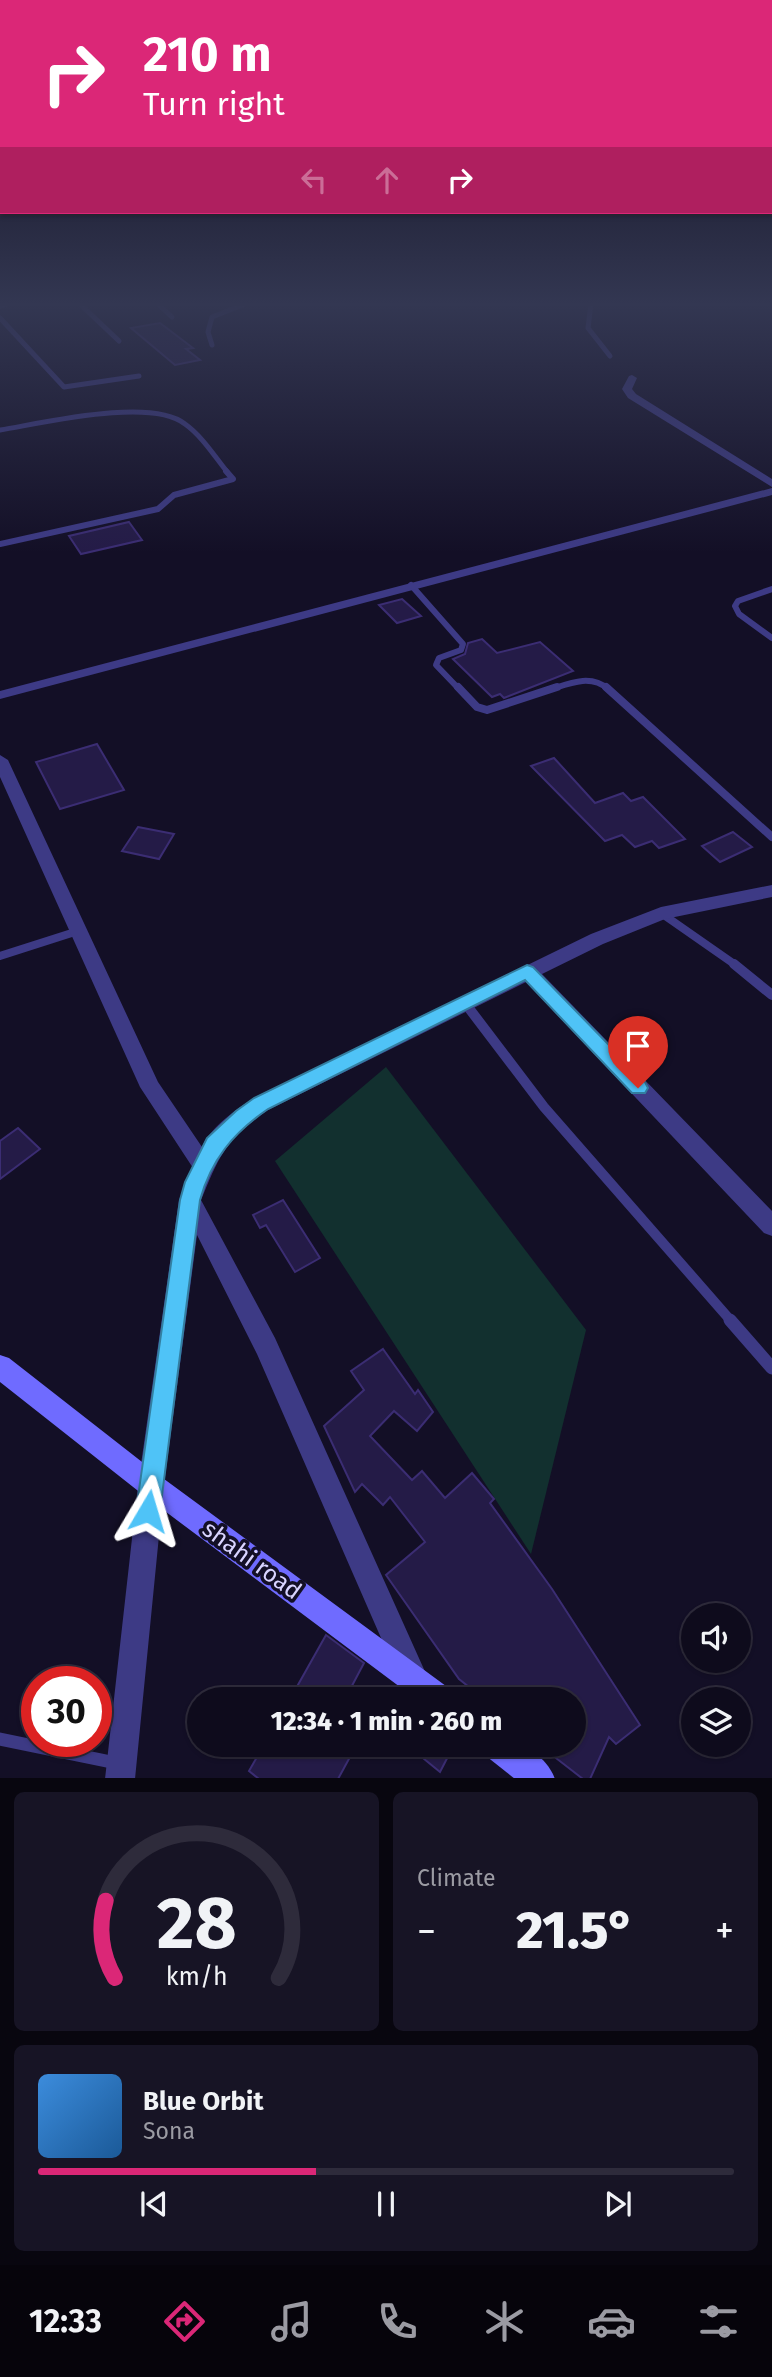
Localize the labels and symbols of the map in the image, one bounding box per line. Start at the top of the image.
pin [608,1016,668,1088]
position arrow [111,1474,185,1548]
street label: shahi road [197,1515,307,1605]
speed limit sign: 30 [21,1666,112,1757]

